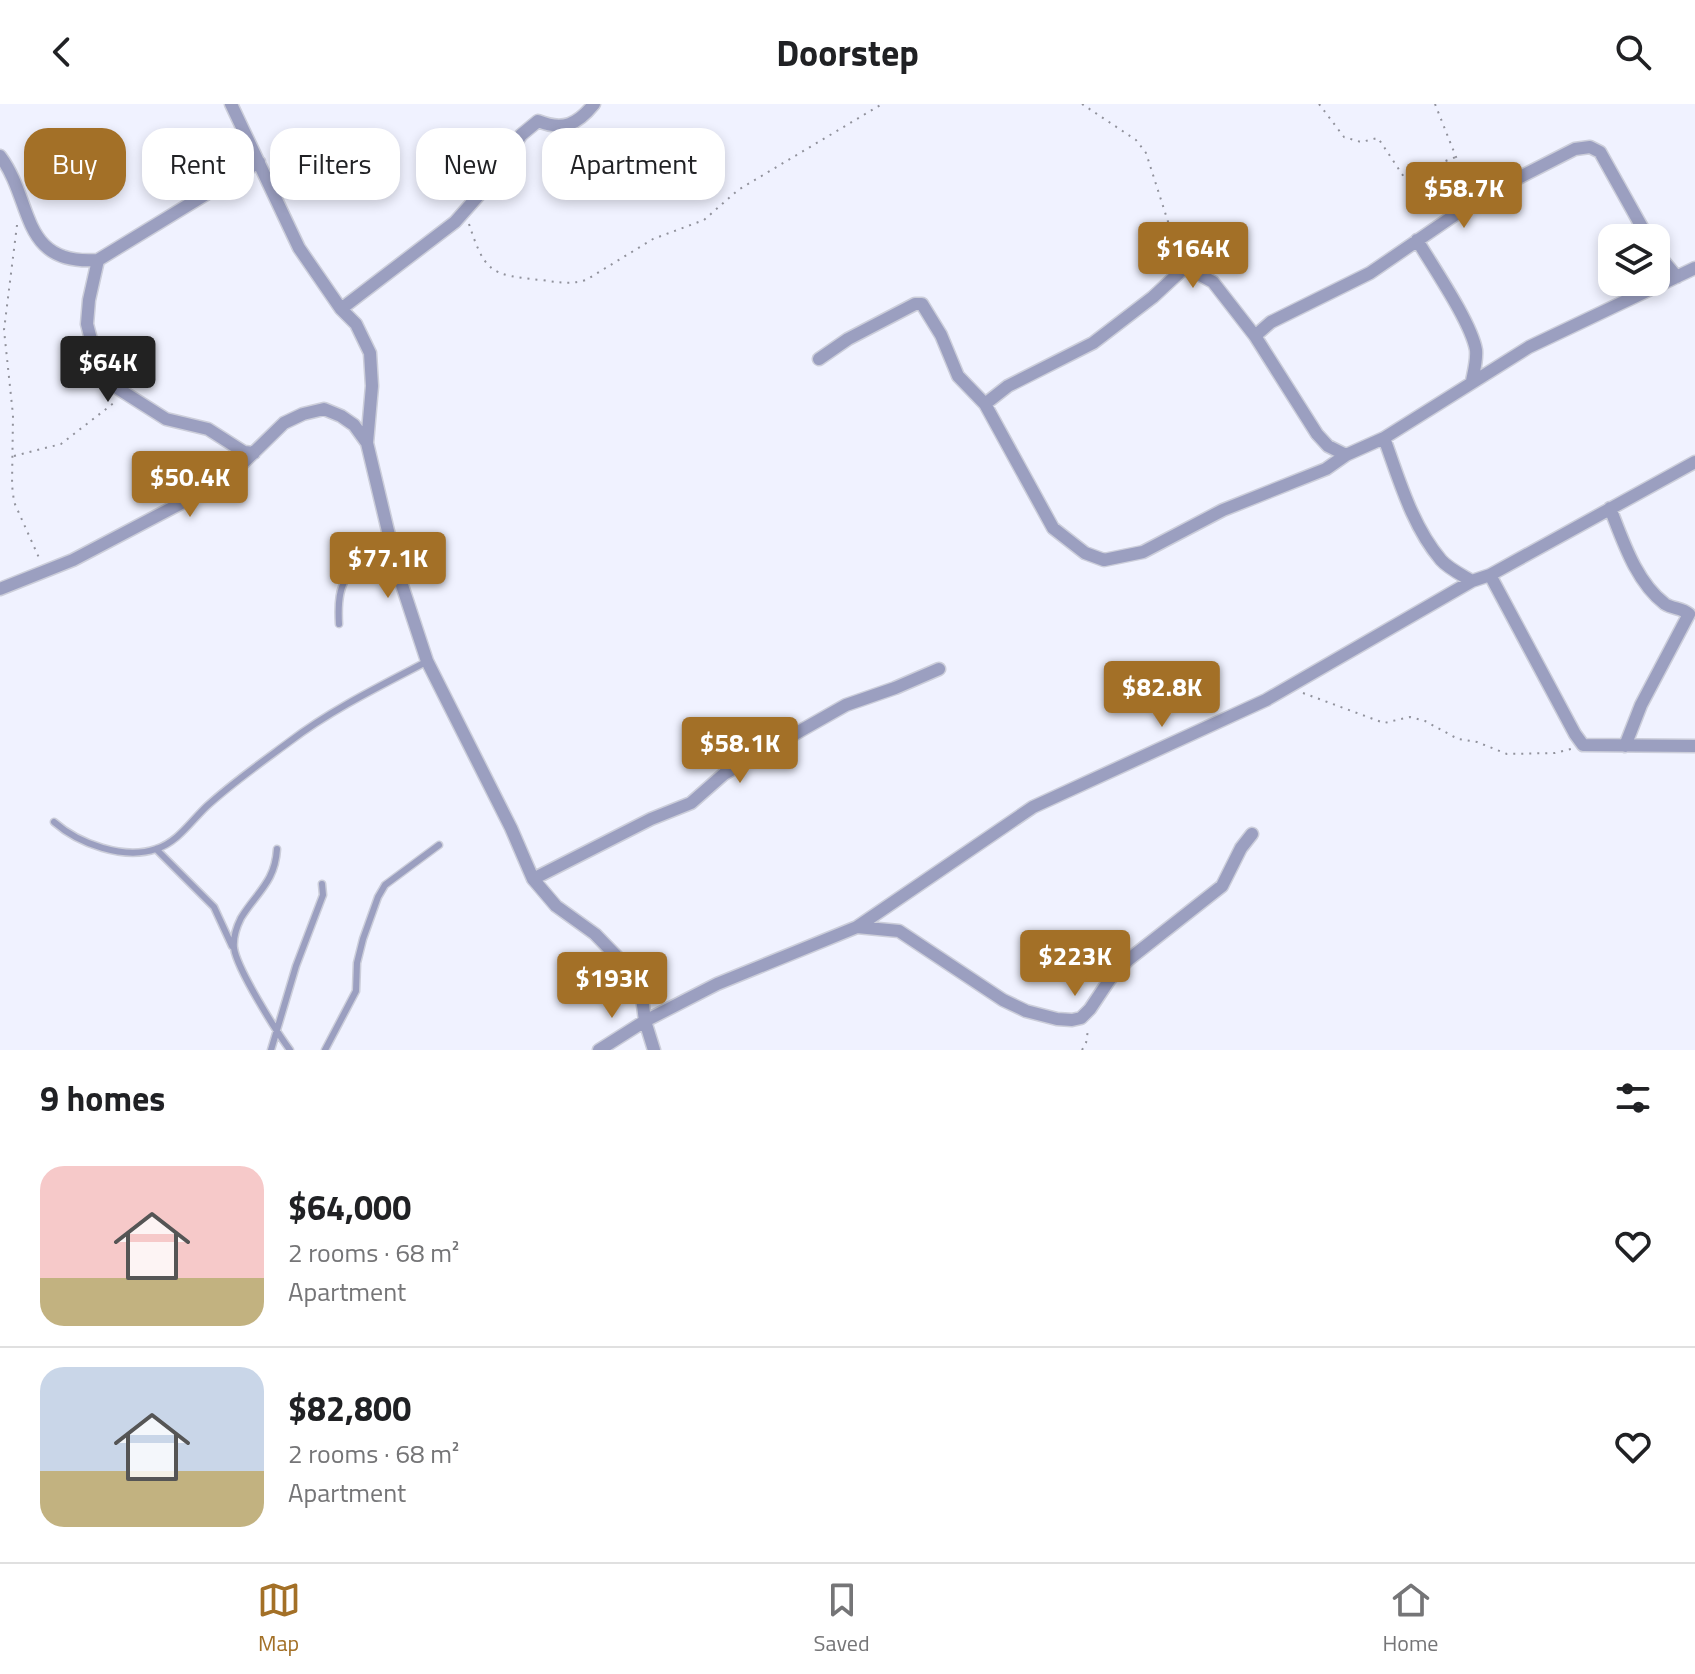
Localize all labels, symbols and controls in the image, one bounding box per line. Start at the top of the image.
text: Doorstep [776,25,919,80]
icon: back [40,30,84,74]
icon: search [1611,30,1655,74]
chip: Buy [24,128,126,200]
chip: Rent [142,128,254,200]
chip: Filters [270,128,400,200]
chip: New [416,128,526,200]
chip: Apartment [542,128,725,200]
pin: $58.7K [1399,162,1529,230]
text: $58.7K [1424,168,1504,207]
pin: $164K [1137,222,1249,290]
map controls [1598,224,1670,296]
button: layers [1598,224,1670,296]
text: $164K [1156,228,1230,267]
pin: $64K [61,336,155,404]
text: $64K [78,342,138,381]
pin: $50.4K [125,451,255,519]
text: $50.4K [150,457,230,496]
pin: $77.1K [323,532,453,600]
text: $77.1K [348,538,428,577]
pin: $82.8K [1097,661,1227,729]
text: $82.8K [1122,667,1202,706]
pin: $58.1K [675,717,805,785]
text: $58.1K [700,723,780,762]
pin: $223K [1019,930,1131,998]
text: $223K [1038,936,1112,975]
pin: $193K [556,952,668,1020]
text: $193K [575,958,649,997]
text: 9 homes [40,1072,165,1124]
icon: filters [1611,1076,1655,1120]
text: $64,000 [288,1181,411,1233]
icon: home [104,1198,200,1294]
icon: heart [1611,1224,1655,1268]
text: 2 rooms · 68 m² [288,1233,459,1272]
text: Apartment [288,1272,406,1311]
text: $82,800 [288,1382,411,1434]
icon: home [104,1399,200,1495]
icon: heart [1611,1425,1655,1469]
text: 2 rooms · 68 m² [288,1434,459,1473]
text: Apartment [288,1473,406,1512]
tab: Map [257,1578,301,1660]
tab: Saved [814,1578,870,1660]
tab: Home [1383,1578,1438,1660]

